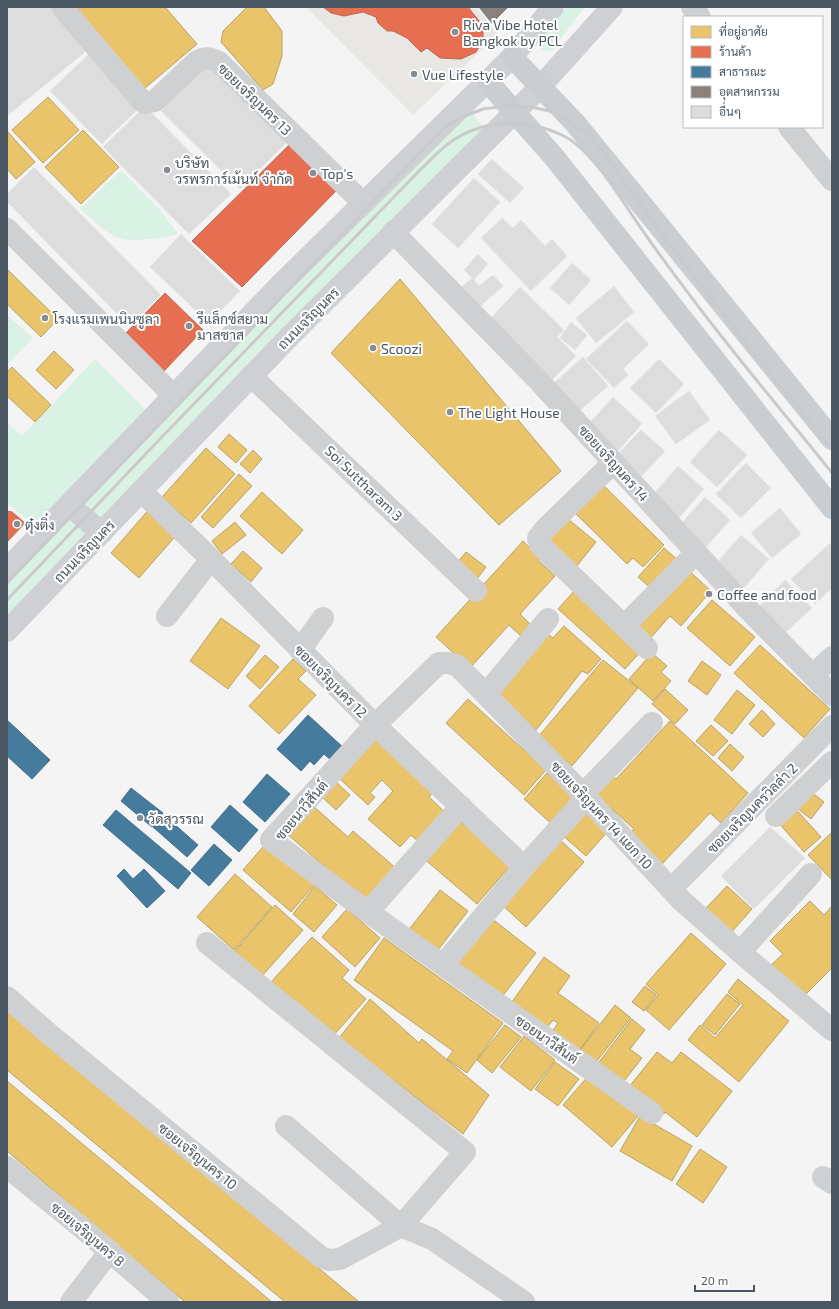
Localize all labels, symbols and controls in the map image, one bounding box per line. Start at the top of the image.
place label: Riva Vibe Hotel Bangkok by PCL [463,16,562,49]
legend [683,16,823,128]
text: ที่อยู่อาศัย [719,21,768,40]
marker: Riva Vibe Hotel Bangkok by PCL [450,27,460,37]
text: ร้านค้า [719,44,751,58]
street label: ซอยเจริญนคร 13 [214,60,295,139]
text: สาธารณะ [719,64,766,78]
place label: Vue Lifestyle [422,66,504,83]
marker: Vue Lifestyle [409,69,419,79]
text: อุตสาหกรรม [719,84,780,101]
text: อื่นๆ [719,101,741,119]
place label: บริษัท วรพรการ์เม้นท์ จำกัด [175,154,293,187]
marker: บริษัท วรพรการ์เม้นท์ จำกัด [162,165,172,175]
place label: Top's [321,165,353,182]
marker: Top's [308,168,318,178]
street label: ถนนเจริญนคร [273,283,343,353]
place label: โรงแรมเพนนินซูลา [52,310,160,329]
place label: รีแล็กซ์สยาม มาสซาส [196,310,268,343]
marker: โรงแรมเพนนินซูลา [40,313,50,323]
marker: รีแล็กซ์สยาม มาสซาส [184,321,194,331]
place label: Scoozi [381,340,422,357]
marker: Scoozi [368,343,378,353]
place label: The Light House [458,404,560,421]
marker: The Light House [445,407,455,417]
street label: ซอยเจริญนคร 14 [575,421,653,505]
street label: Soi Suttharam 3 [322,442,406,524]
place label: ตุ๋งติ๋ง [25,513,55,535]
street label: ถนนเจริญนคร [50,516,119,587]
marker: ตุ๋งติ๋ง [12,519,22,529]
place label: Coffee and food [717,586,817,603]
marker: Coffee and food [704,589,714,599]
street label: ซอยเจริญนคร 12 [290,641,371,722]
street label: ซอยเจริญนคร 14 แยก 10 [547,758,656,873]
street label: ซอยเจริญนครวิลล่า 2 [703,759,801,857]
street label: ซอยนาวีสันต์ [271,776,331,844]
place label: วัดสุวรรณ [148,810,204,829]
marker: วัดสุวรรณ [135,813,145,823]
street label: ซอยนาวีสันต์ [512,1011,582,1067]
street label: ซอยเจริญนคร 10 [154,1119,241,1194]
street label: ซอยเจริญนคร 8 [47,1198,128,1271]
scale bar [695,1267,754,1293]
text: 20 m [701,1273,728,1287]

